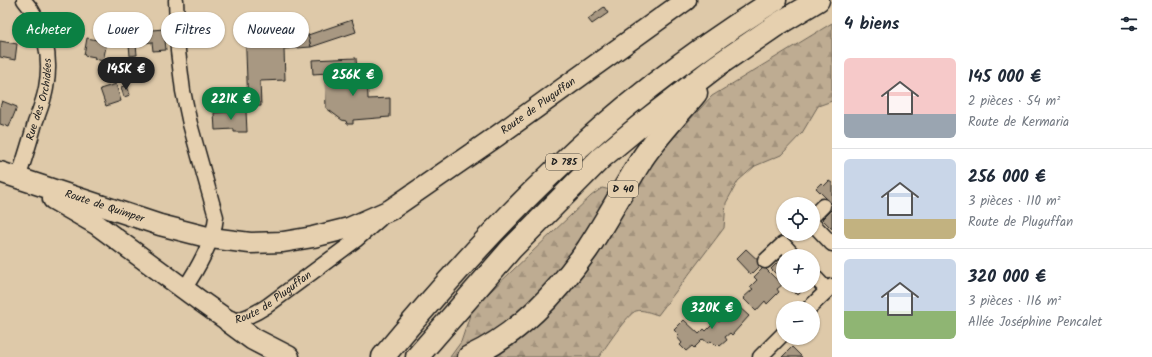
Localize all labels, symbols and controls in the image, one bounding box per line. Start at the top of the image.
text: 4 biens [844,11,900,38]
chip: Acheter [12,12,85,48]
chip: Louer [93,12,153,48]
chip: Filtres [161,12,225,48]
chip: Nouveau [233,12,309,48]
icon: filters [1118,13,1140,35]
street label: Rue des Orchidées [22,57,57,143]
pin: 145K € [93,57,159,91]
text: 145K € [107,59,145,80]
pin: 256K € [320,63,386,97]
text: 145 000 € [968,64,1041,91]
text: 256K € [332,65,374,86]
street label: Route de Pluguffan [497,73,580,139]
icon: home [876,74,924,122]
pin: 221K € [198,87,264,121]
text: 221K € [211,89,251,110]
text: 2 pièces · 54 m² [968,91,1060,112]
text: Route de Kermaria [968,112,1069,133]
road number: D 785 [546,154,582,170]
text: 256 000 € [968,164,1046,191]
icon: home [876,175,924,223]
road number: D 40 [608,181,638,197]
street label: Route de Quimper [62,185,148,229]
text: 3 pièces · 110 m² [968,191,1061,212]
map controls [776,197,820,345]
button: locate [776,197,820,241]
text: Route de Pluguffan [968,212,1073,233]
button: + [776,249,820,293]
text: 320 000 € [968,264,1046,291]
street label: Route de Pluguffan [233,267,316,329]
icon: home [876,275,924,323]
text: 3 pièces · 116 m² [968,291,1061,312]
pin: 320K € [679,296,745,330]
text: 320K € [691,298,733,319]
button: − [776,301,820,345]
text: Allée Joséphine Pencalet [968,312,1102,333]

